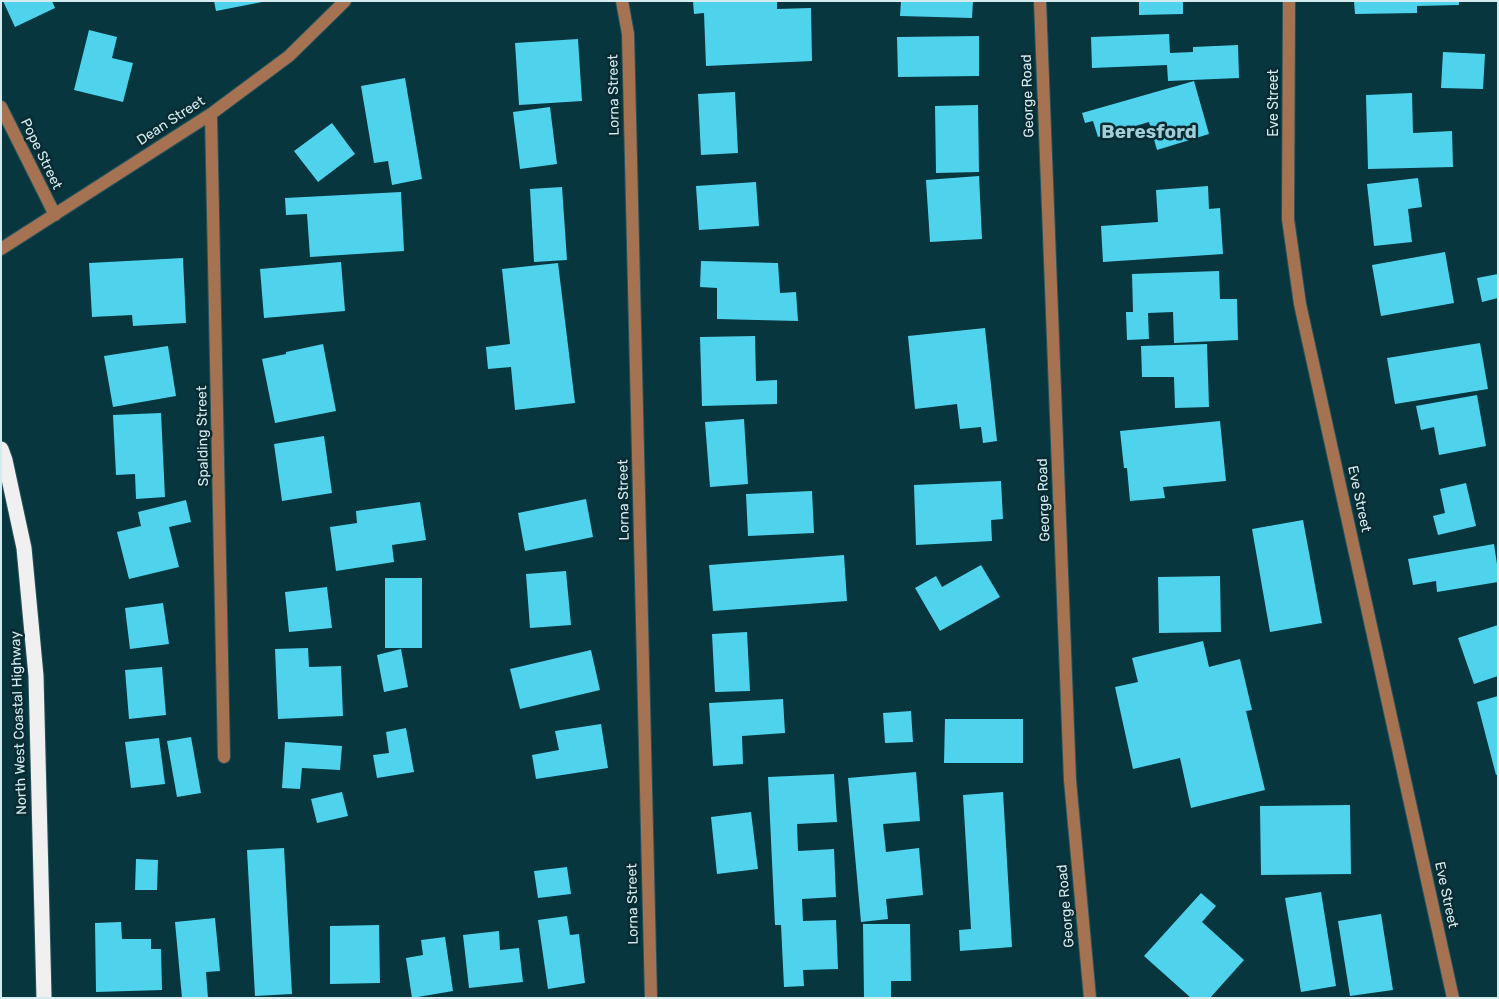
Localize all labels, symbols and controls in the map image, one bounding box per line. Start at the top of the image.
street label: Lorna Street [605,54,623,136]
street label: George Road [1018,54,1038,138]
street label: Eve Street [1266,69,1282,137]
street label: Dean Street [134,93,208,149]
street label: Pope Street [17,116,65,192]
district label: Beresford [1101,122,1197,144]
street label: Spalding Street [194,386,212,486]
street label: George Road [1034,458,1054,542]
street label: Lorna Street [615,459,633,541]
street label: Eve Street [1344,464,1374,534]
street label: North West Coastal Highway [7,631,31,815]
street label: Eve Street [1431,860,1461,930]
street label: Lorna Street [624,863,642,945]
street label: George Road [1054,864,1078,948]

